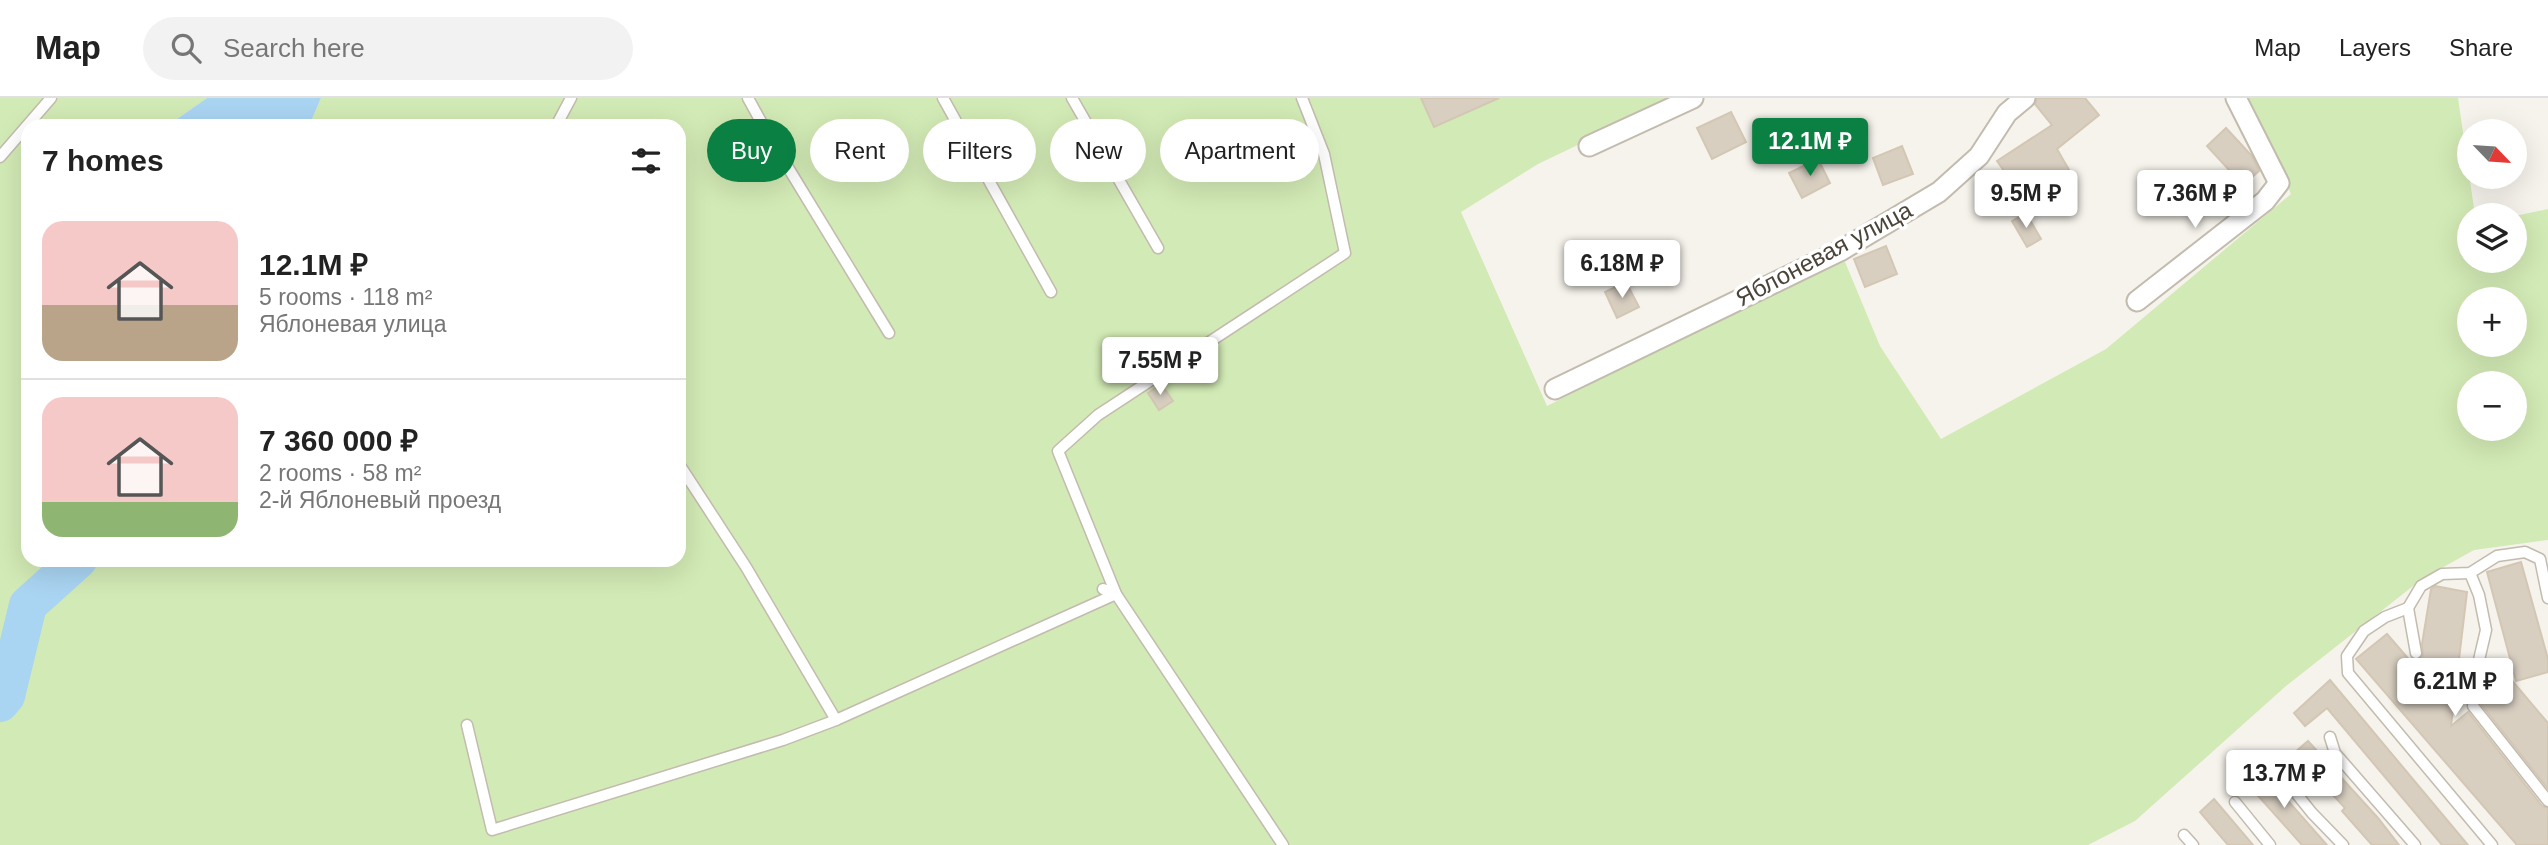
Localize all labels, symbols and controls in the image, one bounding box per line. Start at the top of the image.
search box [143,17,633,80]
text: Map [35,29,101,66]
icon: search [167,29,205,67]
text: Search here [223,33,365,63]
text: Map [2254,34,2301,61]
text: Layers [2339,34,2411,61]
text: Share [2449,34,2513,61]
pin: 12.1M ₽ [1745,118,1875,178]
chip: Buy [707,119,796,182]
chip: Rent [810,119,909,182]
chip: Filters [923,119,1036,182]
chip: New [1050,119,1146,182]
chip: Apartment [1160,119,1319,182]
north arrow [2457,119,2527,189]
map controls [2457,119,2527,441]
text: 12.1M ₽ [1768,128,1852,154]
icon: filters [627,142,665,180]
text: 7 homes [42,144,164,177]
pin: 9.5M ₽ [1969,170,2083,230]
pin: 7.36M ₽ [2130,170,2260,230]
text: 9.5M ₽ [1991,180,2061,206]
text: 7.36M ₽ [2153,180,2237,206]
street label: Яблоневая улица [1731,195,1917,311]
button: layers [2457,203,2527,273]
pin: 6.18M ₽ [1557,240,1687,300]
text: 12.1M ₽ [259,248,368,281]
icon: home [98,249,182,333]
text: 6.18M ₽ [1580,250,1664,276]
text: 5 rooms · 118 m² [259,284,432,310]
button: + [2457,287,2527,357]
text: Яблоневая улица [259,311,447,337]
pin: 7.55M ₽ [1095,338,1225,397]
text: 7.55M ₽ [1118,347,1202,373]
button: − [2457,371,2527,441]
text: 7 360 000 ₽ [259,424,418,457]
icon: home [98,425,182,509]
text: 2 rooms · 58 m² [259,460,421,486]
text: 2-й Яблоневый проезд [259,487,501,513]
pin: 6.21M ₽ [2390,658,2520,718]
text: 6.21M ₽ [2413,668,2497,694]
pin: 13.7M ₽ [2219,750,2349,810]
text: 13.7M ₽ [2242,760,2326,786]

